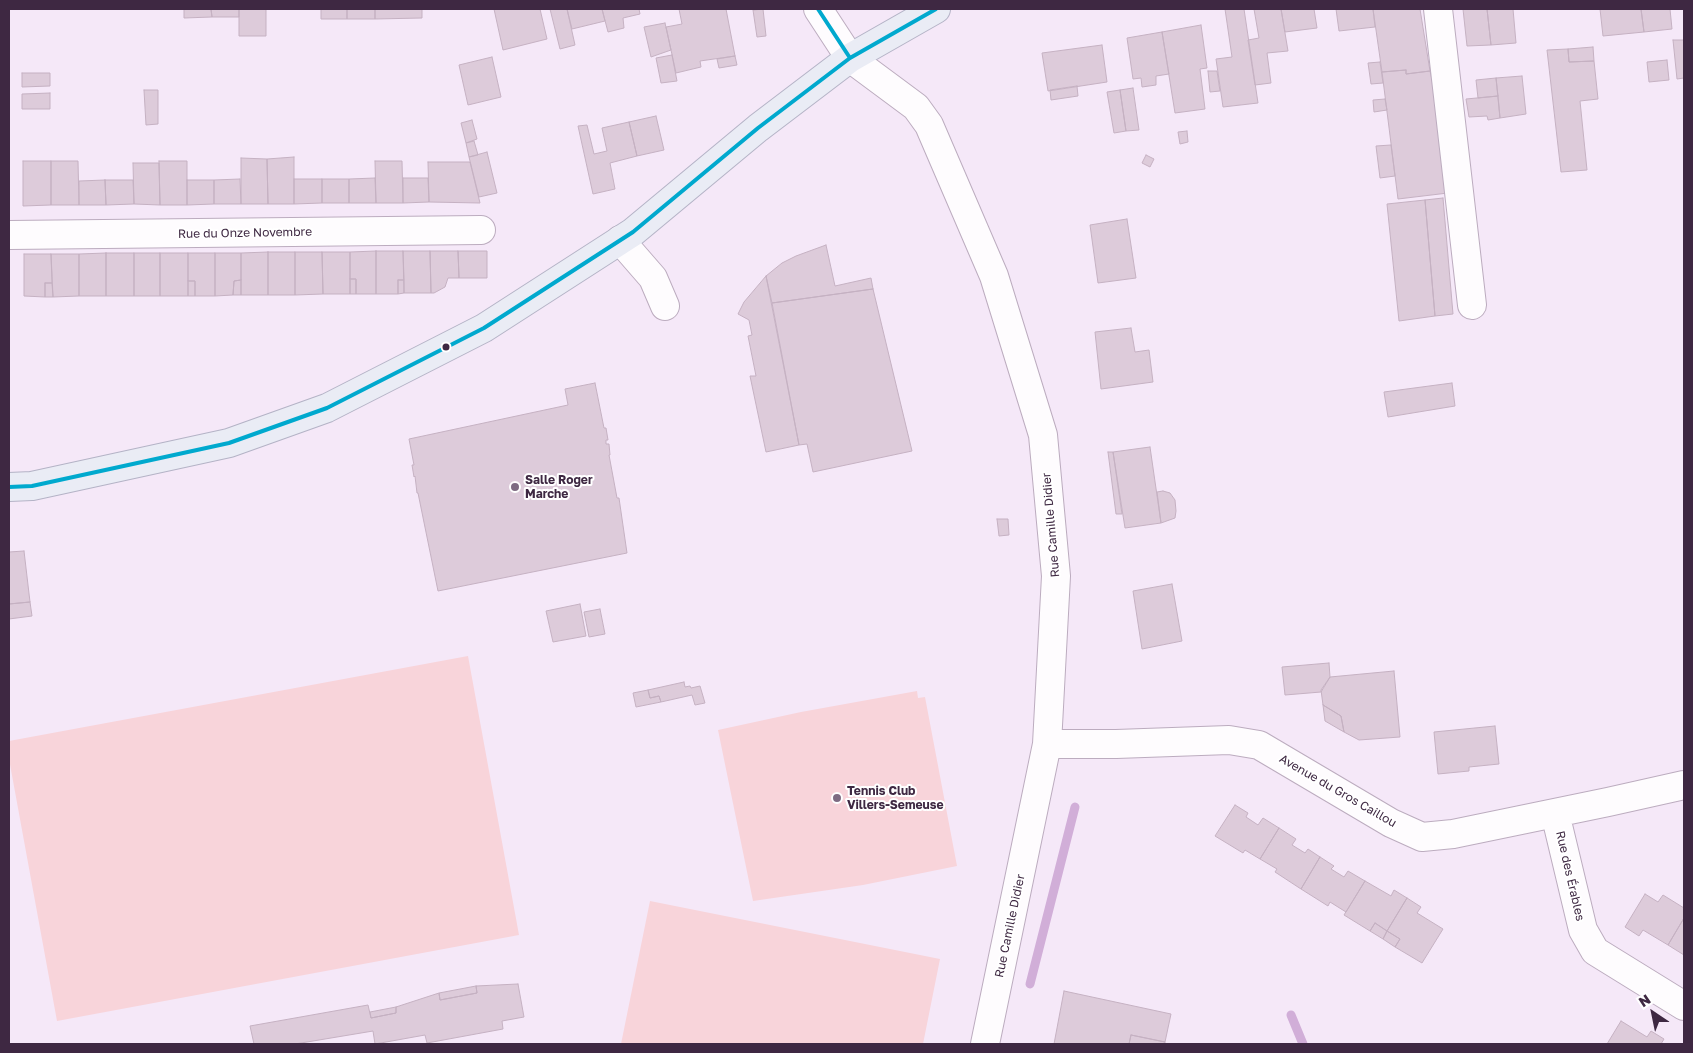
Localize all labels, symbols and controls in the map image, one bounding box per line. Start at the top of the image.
street label: Rue du Onze Novembre [178,225,312,241]
unlabelled marker [441,342,451,352]
street label: Rue Camille Didier [1039,472,1063,578]
place label: Salle Roger Marche [525,473,593,501]
marker: Salle Roger Marche [509,481,521,493]
street label: Avenue du Gros Caillou [1277,752,1399,830]
place label: Tennis Club Villers-Semeuse [847,784,943,812]
marker: Tennis Club Villers-Semeuse [831,792,843,804]
street label: Rue des Érables [1553,830,1587,922]
street label: Rue Camille Didier [992,873,1028,979]
north arrow [1628,988,1678,1038]
text: N [1635,990,1653,1010]

